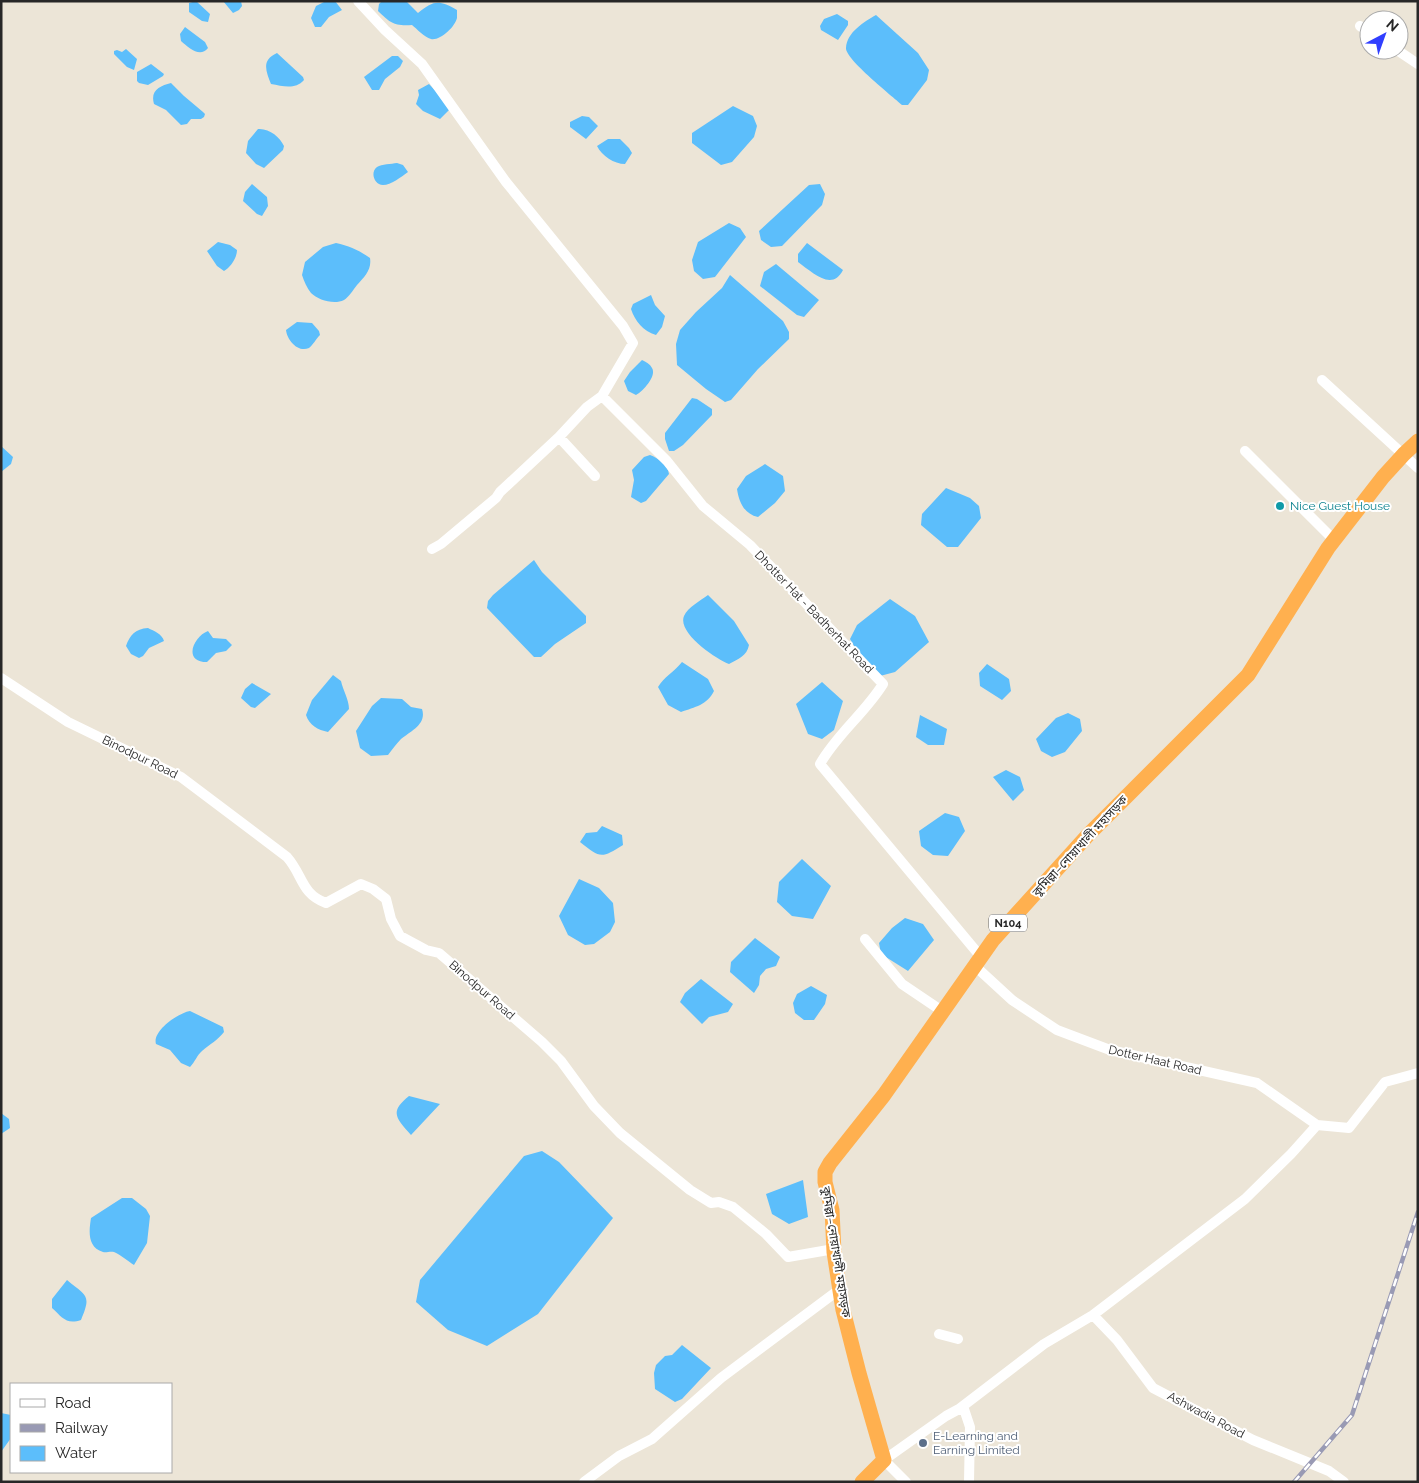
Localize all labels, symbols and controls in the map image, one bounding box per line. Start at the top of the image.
north arrow [1359,10,1409,60]
text: N [1383,16,1402,35]
place label: Nice Guest House [1290,499,1390,513]
marker: Nice Guest House [1274,500,1286,512]
street label: Dhotter Hat - Badherhat Road [752,548,876,676]
street label: Binodpur Road [100,733,180,781]
street label: কুমিল্লা–নোয়াখালী মহাসড়ক [1028,792,1131,901]
road number: N104 [989,914,1027,931]
street label: Binodpur Road [446,958,518,1022]
street label: Dotter Haat Road [1107,1042,1203,1078]
street label: কুমিল্লা–নোয়াখালী মহাসড়ক [818,1184,854,1319]
legend [10,1383,172,1473]
street label: Ashwadia Road [1165,1389,1247,1441]
text: Road [55,1394,91,1412]
text: Railway [55,1419,108,1437]
place label: E-Learning and Earning Limited [933,1429,1020,1457]
marker: E-Learning and Earning Limited [917,1437,929,1449]
text: Water [55,1444,98,1462]

